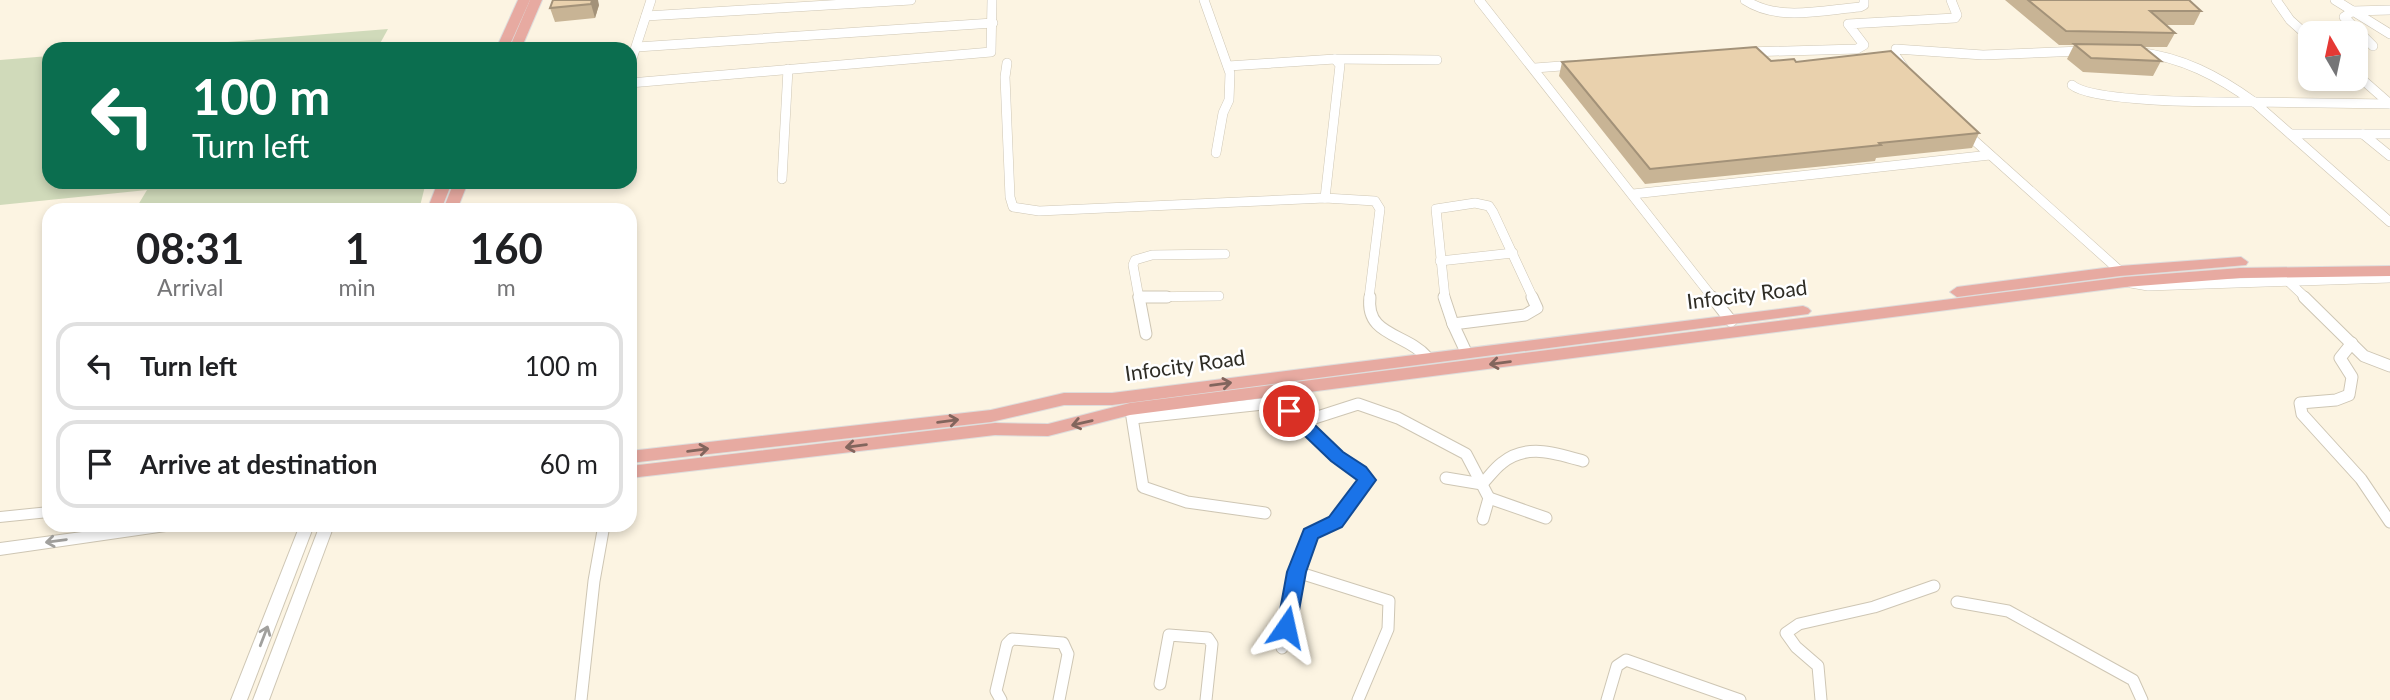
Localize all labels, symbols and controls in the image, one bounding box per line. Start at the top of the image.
north arrow [2298,21,2368,91]
map controls [2298,21,2368,91]
text: 100 m [192,67,330,125]
icon: left [77,70,168,161]
text: Turn left [192,126,309,165]
text: 08:31 [136,223,244,273]
text: 1 [345,223,369,273]
text: 160 [470,223,543,273]
text: Arrival [157,273,223,301]
text: min [338,273,376,301]
text: m [497,273,516,301]
street label: Infocity Road [1685,274,1808,313]
street label: Infocity Road [1123,344,1246,385]
icon: left [81,347,119,385]
text: Turn left [140,350,237,382]
text: 100 m [525,350,598,382]
one-way arrow [1489,356,1512,369]
one-way arrow [1209,378,1232,391]
pin [1259,381,1319,441]
icon: arrive [1270,392,1308,430]
one-way arrow [936,414,959,427]
one-way arrow [1071,417,1093,430]
one-way arrow [845,440,868,453]
one-way arrow [686,443,709,456]
icon: arrive [81,445,119,483]
text: Arrive at destination [140,448,377,480]
text: 60 m [540,448,598,480]
one-way arrow [46,535,68,548]
position arrow [1249,590,1323,664]
one-way arrow [258,626,271,648]

